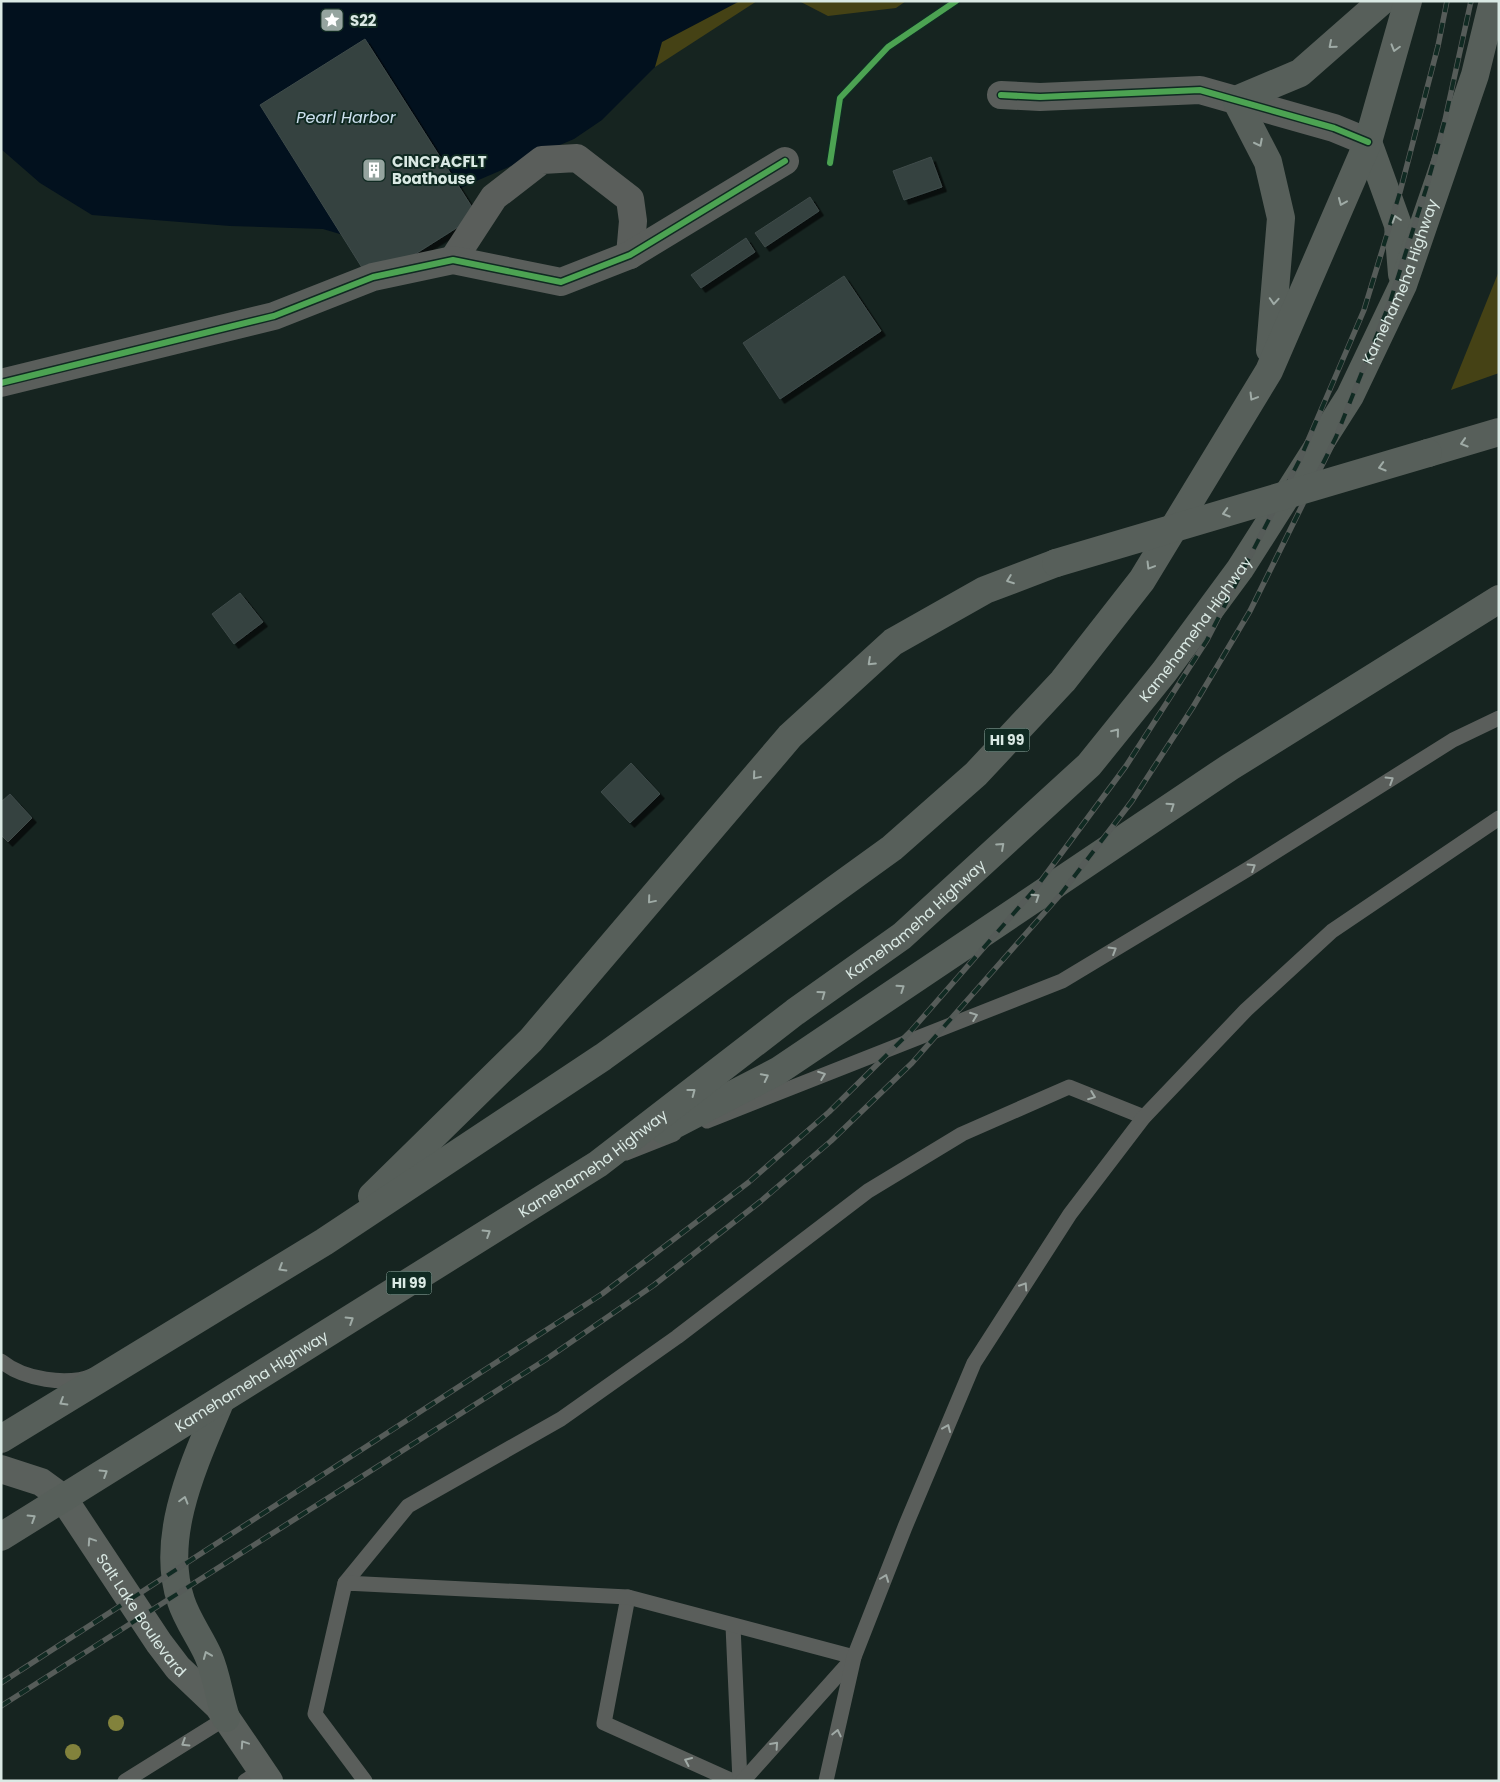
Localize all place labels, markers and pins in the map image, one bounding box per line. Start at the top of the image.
place icon: S22 [319,7,345,33]
place label: S22 [350,10,377,31]
place label: CINCPACFLT Boathouse [392,151,487,189]
building icon: CINCPACFLT Boathouse [361,157,387,183]

